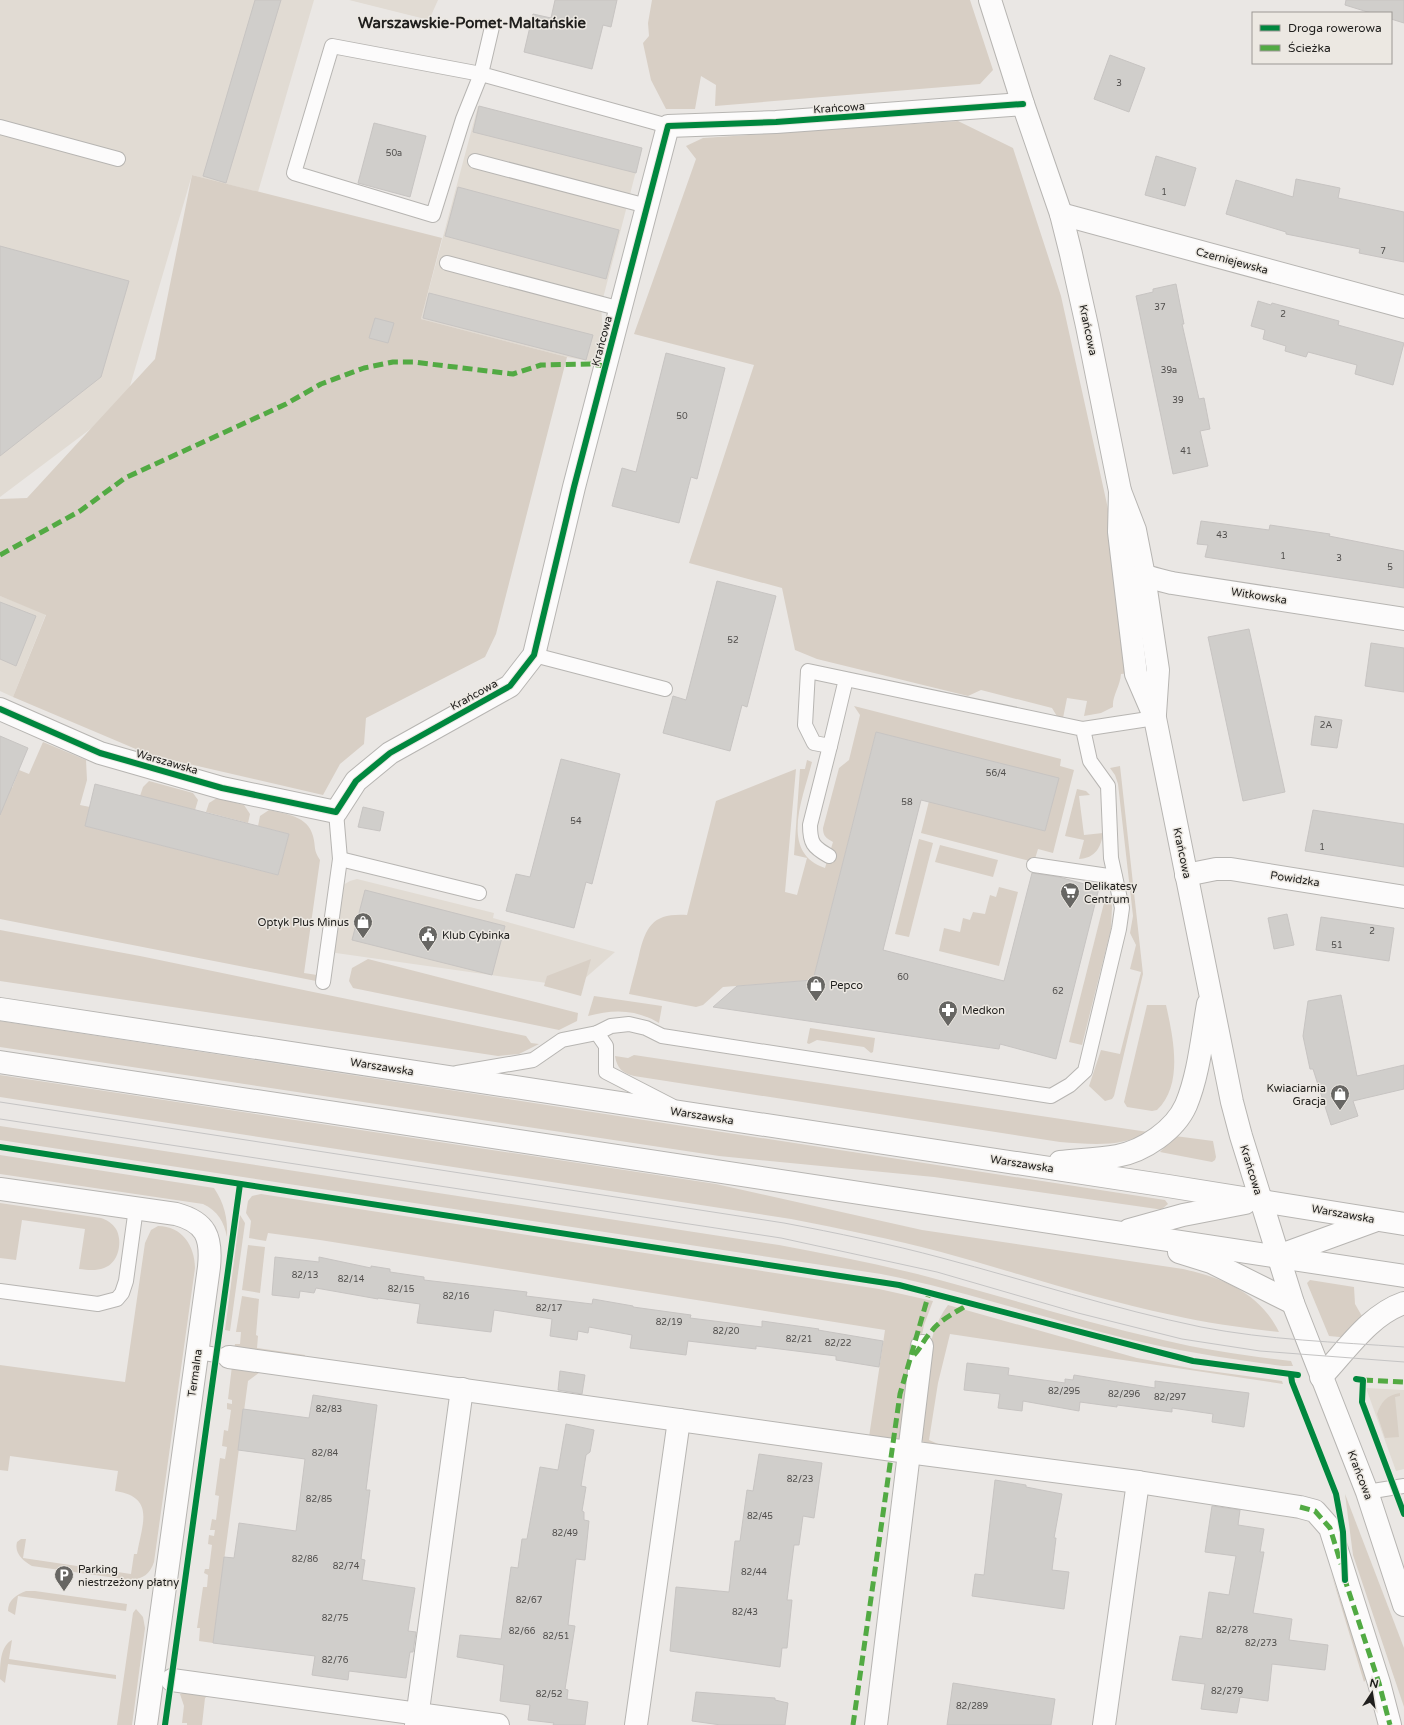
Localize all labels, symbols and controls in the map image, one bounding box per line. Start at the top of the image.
legend [1252,12,1392,64]
district label: Warszawskie-Pomet-Maltańskie [358,14,586,32]
text: Droga rowerowa [1288,21,1382,35]
text: Ścieżka [1288,41,1331,55]
house number: 3 [1116,78,1122,89]
street label: Krańcowa [813,100,865,116]
house number: 50a [386,148,402,159]
house number: 1 [1161,187,1167,198]
street label: Czerniejewska [1194,245,1270,277]
house number: 7 [1380,246,1386,257]
house number: 37 [1154,302,1166,313]
street label: Krańcowa [1076,303,1100,357]
house number: 2 [1280,309,1286,320]
street label: Krańcowa [589,314,615,368]
house number: 39a [1161,365,1177,376]
house number: 39 [1172,395,1184,406]
house number: 50 [676,411,688,422]
house number: 41 [1180,446,1192,457]
house number: 43 [1216,530,1228,541]
house number: 1 [1280,551,1286,562]
house number: 3 [1336,553,1342,564]
house number: 5 [1387,562,1393,573]
street label: Witkowska [1230,585,1288,607]
house number: 52 [727,635,739,646]
street label: Krańcowa [448,677,500,713]
house number: 2A [1320,720,1332,731]
street label: Warszawska [134,747,200,777]
house number: 56/4 [986,768,1007,779]
house number: 58 [901,797,913,808]
house number: 54 [570,816,582,827]
street label: Krańcowa [1170,826,1194,880]
house number: 1 [1319,842,1325,853]
street label: Powidzka [1269,869,1321,889]
place label: Delikatesy Centrum [1084,880,1137,906]
supermarket icon: Delikatesy Centrum [1059,881,1081,909]
shop icon: Optyk Plus Minus [352,911,374,939]
place label: Optyk Plus Minus [258,916,349,929]
public building icon: Klub Cybinka [417,924,439,952]
house number: 2 [1369,926,1375,937]
place label: Klub Cybinka [442,929,510,942]
house number: 51 [1331,940,1343,951]
house number: 60 [897,972,909,983]
shop icon: Pepco [805,974,827,1002]
place label: Pepco [830,979,863,992]
house number: 62 [1052,986,1064,997]
pharmacy icon: Medkon [937,999,959,1027]
place label: Medkon [962,1004,1005,1017]
street label: Warszawska [349,1056,415,1078]
place label: Kwiaciarnia Gracja [1266,1082,1326,1108]
shop icon: Kwiaciarnia Gracja [1329,1083,1351,1111]
street label: Warszawska [669,1105,735,1127]
street label: Krańcowa [1237,1143,1265,1197]
street label: Warszawska [989,1153,1055,1175]
street label: Warszawska [1310,1202,1376,1226]
house number: 82/13 [292,1270,318,1281]
house number: 82/14 [338,1274,365,1285]
house number: 82/15 [388,1284,415,1295]
house number: 82/16 [443,1291,470,1302]
house number: 82/17 [536,1303,563,1314]
house number: 82/19 [656,1317,683,1328]
house number: 82/20 [713,1326,740,1337]
house number: 82/21 [786,1334,812,1345]
house number: 82/22 [825,1338,851,1349]
street label: Termalna [185,1348,205,1398]
house number: 82/295 [1048,1386,1080,1397]
house number: 82/296 [1108,1389,1140,1400]
house number: 82/297 [1154,1392,1186,1403]
house number: 82/83 [316,1404,342,1415]
house number: 82/84 [312,1448,339,1459]
street label: Krańcowa [1345,1449,1375,1501]
house number: 82/23 [787,1474,813,1485]
house number: 82/85 [306,1494,333,1505]
house number: 82/45 [747,1511,773,1522]
house number: 82/49 [552,1528,578,1539]
house number: 82/86 [292,1554,319,1565]
house number: 82/74 [333,1561,360,1572]
place label: Parking niestrzeżony płatny [78,1563,179,1589]
parking icon: Parking niestrzeżony płatny [53,1564,75,1592]
house number: 82/44 [741,1567,767,1578]
house number: 82/67 [516,1595,543,1606]
house number: 82/43 [732,1607,758,1618]
house number: 82/75 [322,1613,349,1624]
house number: 82/278 [1216,1625,1248,1636]
house number: 82/66 [509,1626,536,1637]
house number: 82/51 [543,1631,569,1642]
house number: 82/273 [1245,1638,1277,1649]
house number: 82/76 [322,1655,349,1666]
north arrow [1352,1673,1392,1713]
text: N [1368,1676,1380,1691]
house number: 82/279 [1211,1686,1243,1697]
house number: 82/52 [536,1689,562,1700]
house number: 82/289 [956,1701,988,1712]

